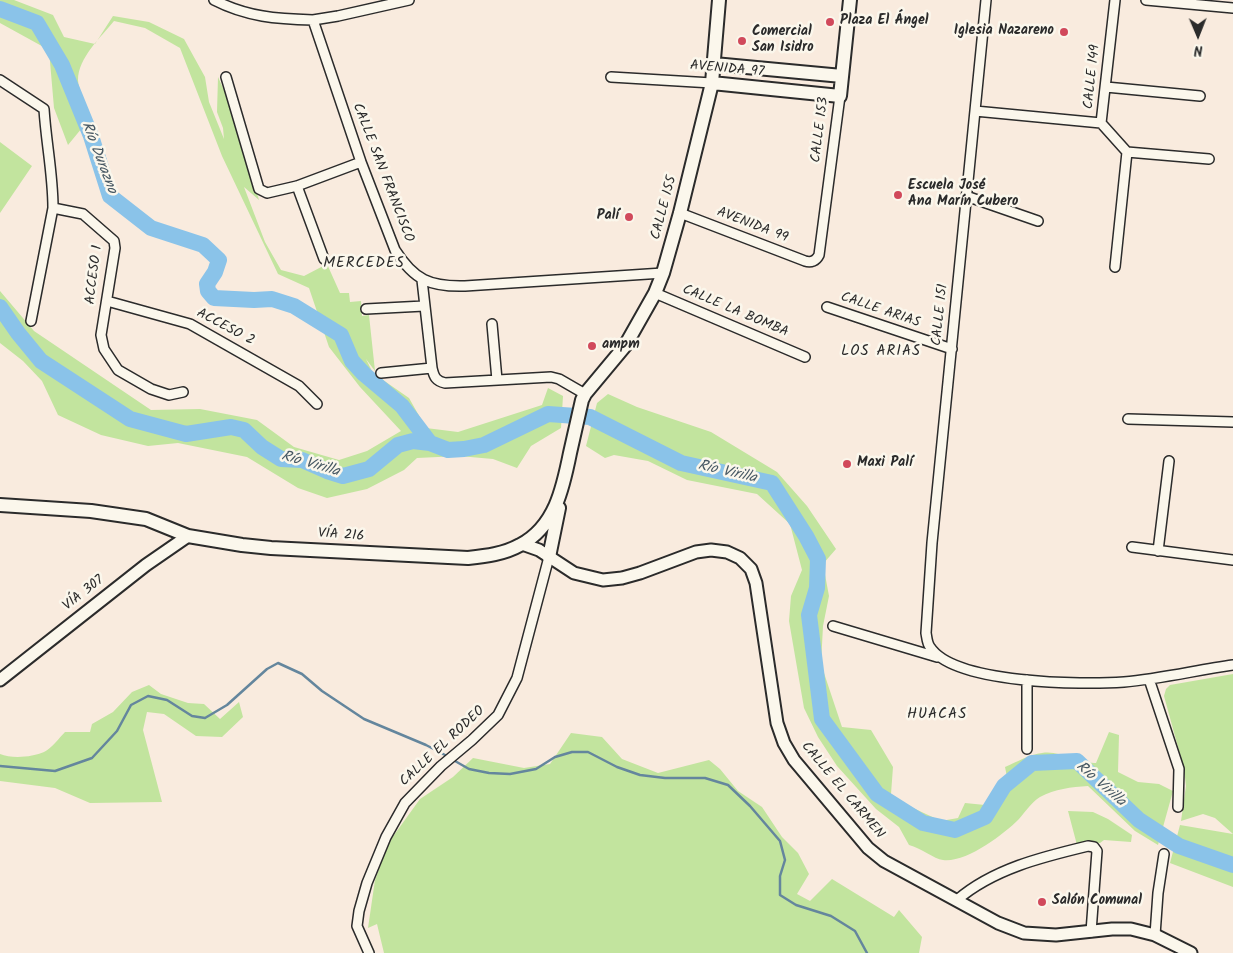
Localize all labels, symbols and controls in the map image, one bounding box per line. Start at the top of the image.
north arrow [1173,10,1223,60]
place label: Plaza El Ángel [840,14,929,30]
marker: Plaza El Ángel [824,16,836,28]
place label: Iglesia Nazareno [954,24,1054,40]
place label: Comercial San Isidro [752,25,814,58]
marker: Iglesia Nazareno [1058,26,1070,38]
marker: Comercial San Isidro [736,35,748,47]
text: N [1194,39,1203,61]
street label: CALLE 149 [1081,44,1105,110]
street label: AVENIDA 97 [689,58,765,82]
street label: CALLE 153 [809,96,833,164]
street label: CALLE SAN FRANCISCO [348,101,416,245]
water label: Río Durazno [76,120,120,196]
street label: CALLE 155 [648,174,682,242]
place label: Escuela José Ana Marín Cubero [908,179,1018,212]
marker: Escuela José Ana Marín Cubero [892,189,904,201]
street label: AVENIDA 99 [714,205,790,247]
place label: Palí [597,209,619,225]
marker: Palí [623,211,635,223]
street label: ACCESO 1 [83,244,107,306]
district label: MERCEDES [322,255,406,273]
street label: CALLE LA BOMBA [679,282,791,342]
street label: CALLE 151 [929,283,953,347]
street label: CALLE ARIAS [838,290,922,332]
street label: ACCESO 2 [193,306,257,350]
place label: ampm [602,338,640,354]
marker: ampm [586,340,598,352]
district label: LOS ARIAS [840,343,922,361]
water label: Río Virilla [279,448,341,482]
place label: Maxi Palí [857,456,913,472]
water label: Río Virilla [696,458,758,488]
marker: Maxi Palí [841,458,853,470]
street label: VÍA 216 [317,526,365,546]
street label: VÍA 307 [60,573,108,615]
street label: CALLE EL RODEO [397,703,489,791]
district label: HUACAS [906,706,968,724]
street label: CALLE EL CARMEN [797,739,887,843]
water label: Río Virilla [1072,759,1128,811]
place label: Salón Comunal [1052,894,1142,910]
marker: Salón Comunal [1036,896,1048,908]

